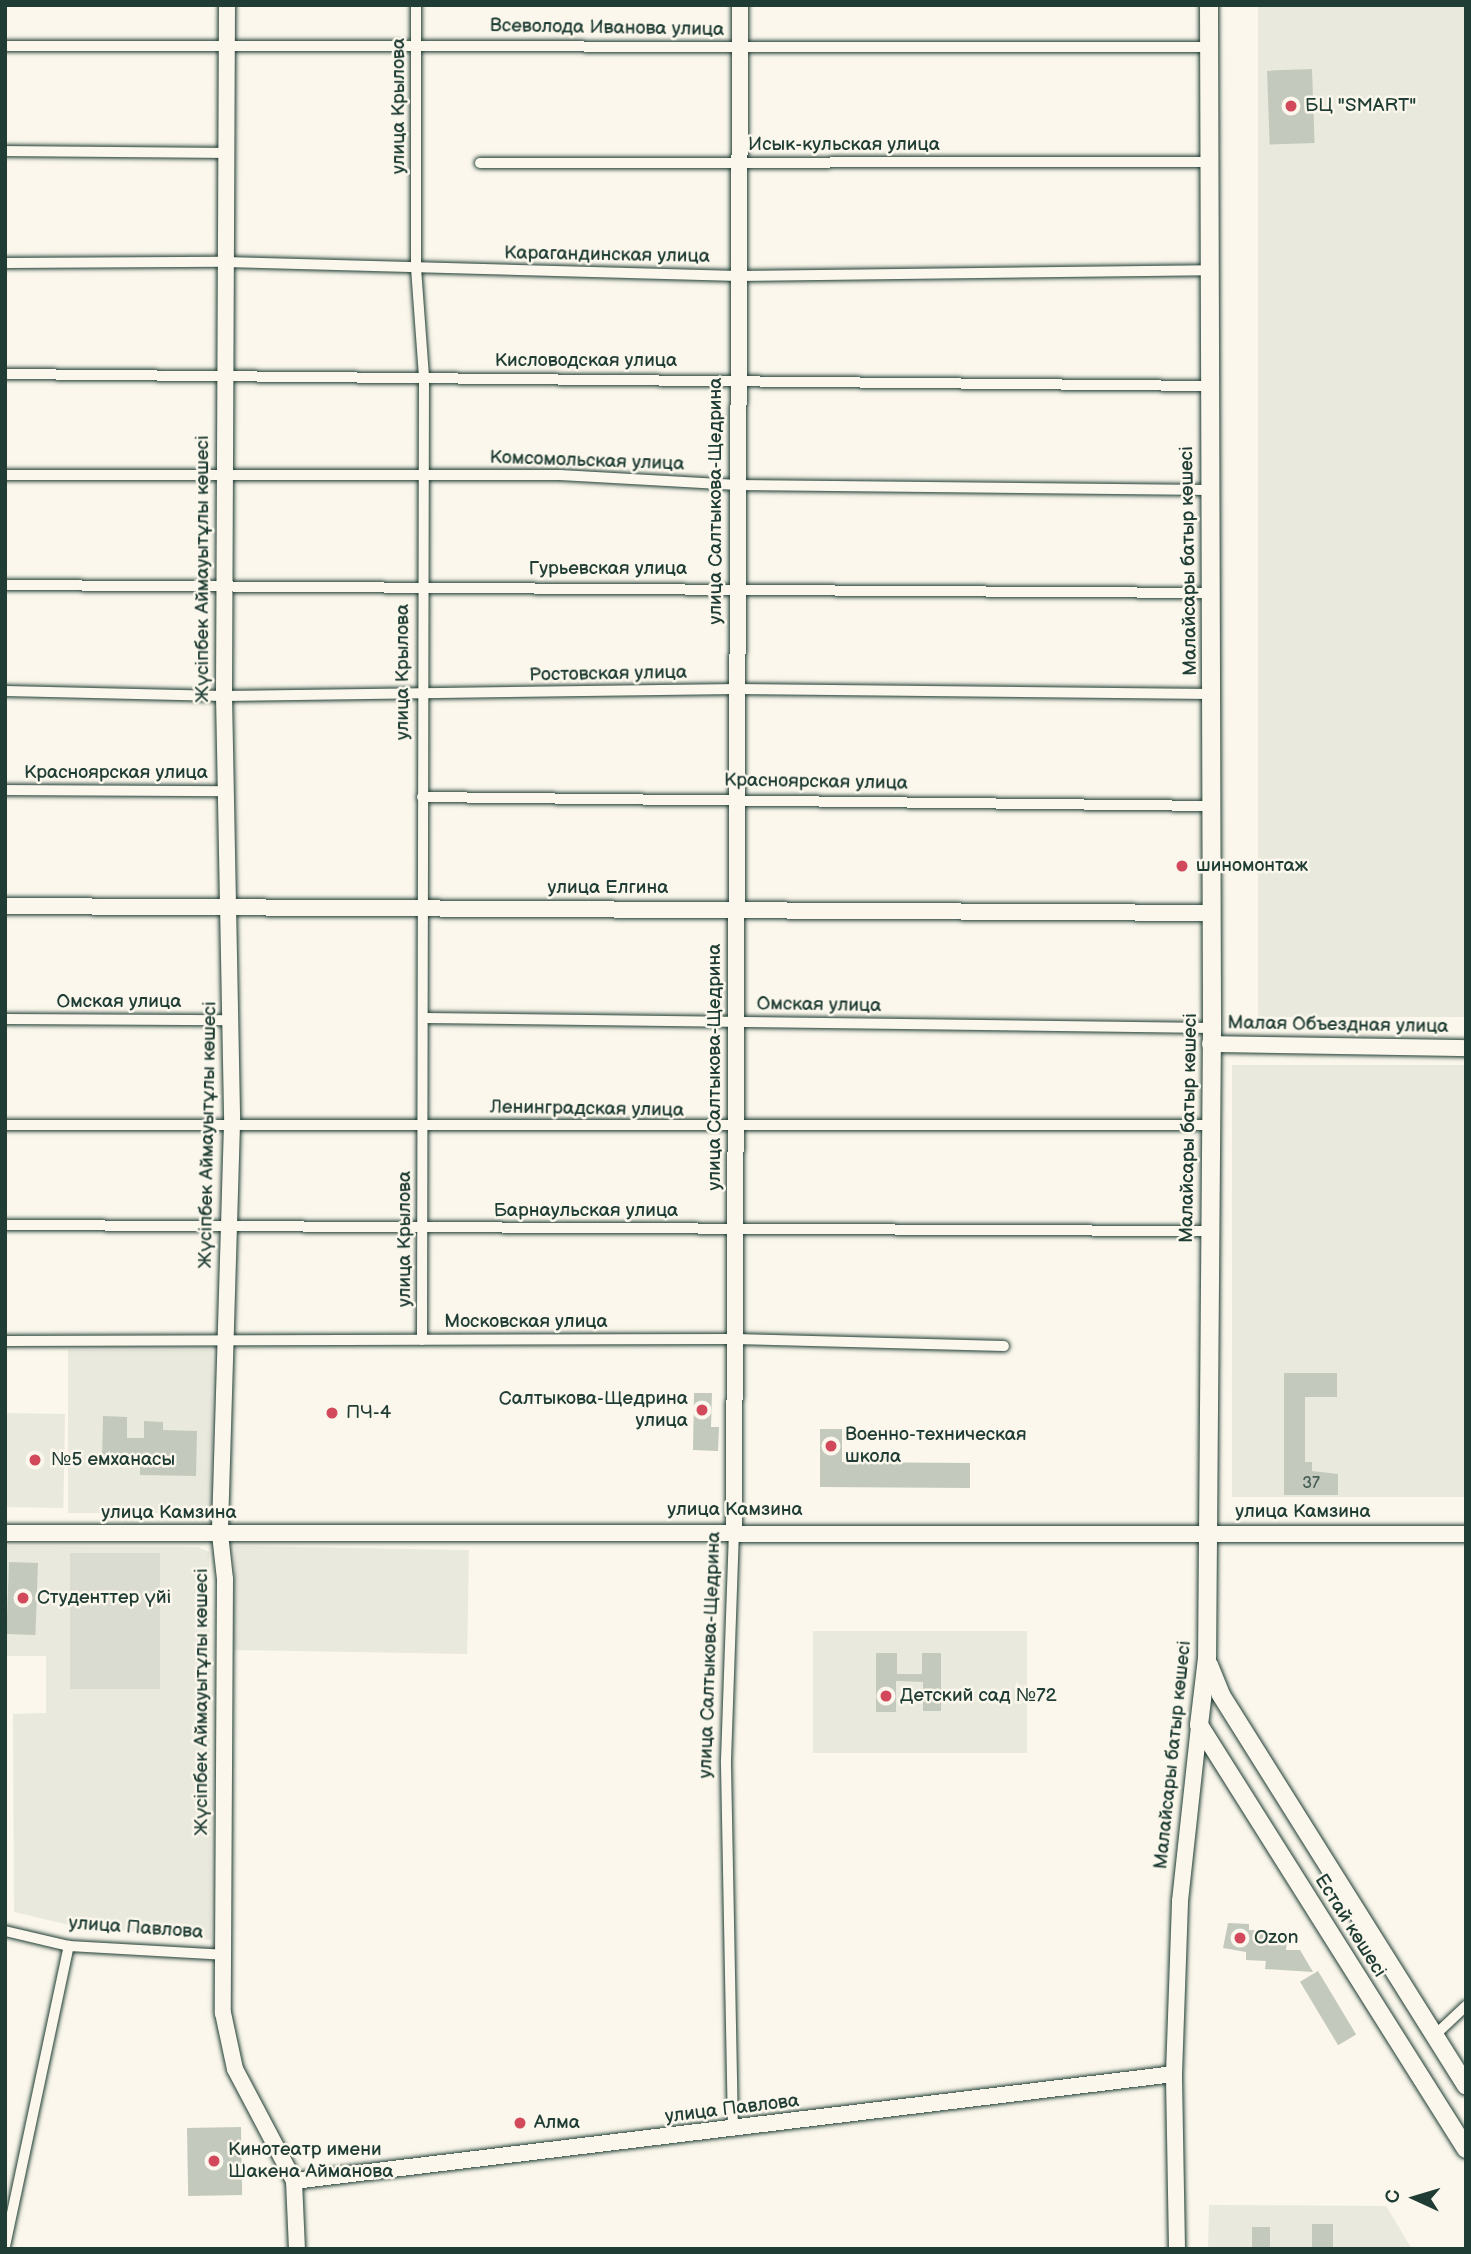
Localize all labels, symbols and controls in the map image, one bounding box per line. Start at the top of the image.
street label: Всеволода Иванова улица [490,15,724,41]
street label: улица Крылова [388,38,410,174]
place label: БЦ "SMART" [1305,95,1416,117]
marker: БЦ "SMART" [1283,98,1299,114]
street label: Исык-кульская улица [748,134,940,156]
street label: Карагандинская улица [504,242,710,268]
street label: Кисловодская улица [495,350,677,372]
street label: улица Салтыкова-Щедрина [705,378,727,624]
street label: Жүсіпбек Аймауытұлы көшесі [192,435,214,703]
street label: Комсомольская улица [489,446,685,476]
street label: Малайсары батыр көшесі [1176,446,1202,676]
street label: Гурьевская улица [529,558,687,580]
street label: улица Крылова [392,604,414,740]
street label: Ростовская улица [529,661,687,687]
street label: Красноярская улица [24,762,208,784]
street label: Красноярская улица [724,769,908,795]
place label: шиномонтаж [1196,855,1308,877]
marker: шиномонтаж [1174,858,1190,874]
street label: улица Елгина [548,877,668,899]
street label: улица Салтыкова-Щедрина [704,944,726,1190]
street label: Омская улица [57,991,181,1013]
street label: Омская улица [756,993,882,1017]
street label: Жүсіпбек Аймауытұлы көшесі [194,1001,222,1269]
street label: Малая Объездная улица [1227,1012,1449,1038]
street label: Малайсары батыр көшесі [1176,1013,1202,1243]
street label: Ленинградская улица [490,1096,684,1122]
street label: улица Крылова [394,1171,416,1307]
street label: Барнаульская улица [494,1200,678,1222]
street label: Московская улица [444,1311,608,1333]
place label: Салтыкова-Щедрина улица [499,1388,688,1432]
place label: ПЧ-4 [346,1402,391,1424]
marker: Салтыкова-Щедрина улица [694,1402,710,1418]
marker: ПЧ-4 [324,1405,340,1421]
place label: Военно-техническая школа [845,1424,1027,1468]
marker: Военно-техническая школа [823,1438,839,1454]
place label: №5 емханасы [51,1449,175,1471]
marker: №5 емханасы [25,1450,45,1470]
house number: 37 [1302,1474,1320,1494]
street label: улица Камзина [667,1499,803,1521]
street label: улица Камзина [1235,1501,1371,1523]
street label: улица Камзина [101,1502,237,1524]
street label: улица Салтыкова-Щедрина [694,1531,726,1779]
street label: Жүсіпбек Аймауытұлы көшесі [191,1568,213,1836]
place label: Студенттер үйі [37,1587,171,1609]
marker: Студенттер үйі [15,1590,31,1606]
street label: Малайсары батыр көшесі [1150,1640,1196,1870]
place label: Детский сад №72 [900,1685,1057,1707]
marker: Детский сад №72 [878,1688,894,1704]
street label: Естай көшесі [1309,1870,1391,1982]
street label: улица Павлова [68,1912,204,1944]
place label: Ozon [1254,1927,1299,1949]
marker: Ozon [1232,1930,1248,1946]
street label: улица Павлова [664,2089,800,2129]
place label: Алма [534,2112,580,2134]
marker: Алма [512,2115,528,2131]
place label: Кинотеатр имени Шакена Айманова [228,2139,393,2183]
marker: Кинотеатр имени Шакена Айманова [206,2153,222,2169]
north arrow [1380,2163,1450,2233]
text: С [1382,2189,1405,2204]

